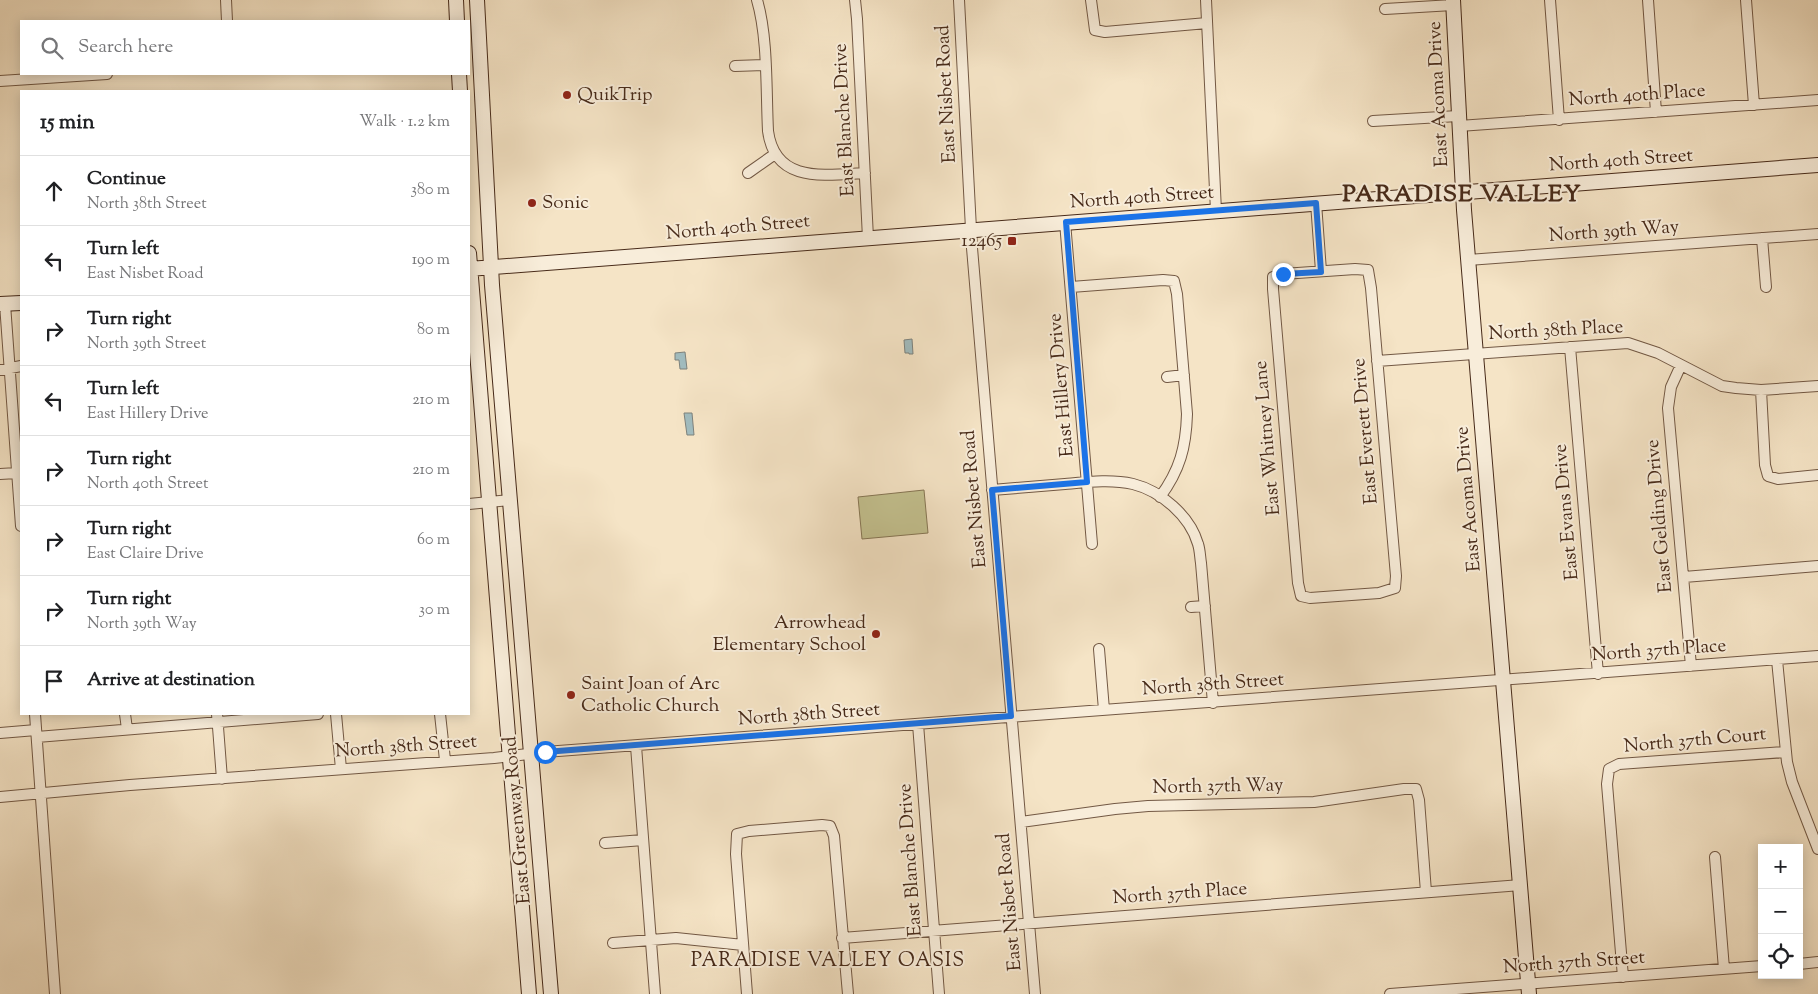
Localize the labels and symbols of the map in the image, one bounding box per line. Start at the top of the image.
street label: East Acoma Drive [1422,20,1456,168]
street label: East Nisbet Road [930,24,964,164]
street label: East Blanche Drive [827,43,862,197]
street label: North 40th Place [1568,78,1706,114]
place label: QuikTrip [577,82,653,109]
marker: QuikTrip [561,89,573,101]
street label: North 40th Street [1548,142,1694,179]
district label: PARADISE VALLEY [1342,178,1582,212]
street label: North 40th Street [1069,179,1215,216]
place label: Sonic [542,190,589,217]
marker: Sonic [526,197,538,209]
street label: North 40th Street [665,208,812,248]
street label: North 39th Way [1548,214,1681,250]
place label: 12465 [961,228,1002,255]
marker: 12465 [1006,235,1018,247]
route end [1272,263,1295,286]
street label: East Hillery Drive [1042,312,1082,458]
street label: North 38th Place [1488,314,1624,348]
street label: East Everett Drive [1346,357,1386,505]
street label: East Whitney Lane [1248,359,1288,517]
street label: East Acoma Drive [1449,425,1489,573]
street label: East Nisbet Road [955,429,994,569]
street label: East Gelding Drive [1640,438,1680,594]
street label: East Evans Drive [1548,443,1586,581]
place label: Arrowhead Elementary School [713,610,866,659]
marker: Arrowhead Elementary School [870,628,882,640]
street label: North 37th Place [1591,633,1727,669]
street label: North 38th Street [1141,667,1285,703]
place label: Saint Joan of Arc Catholic Church [581,671,720,720]
marker: Saint Joan of Arc Catholic Church [565,689,577,701]
street label: North 38th Street [737,697,881,733]
street label: North 37th Court [1623,721,1768,761]
street label: North 38th Street [334,729,478,765]
street label: East Greenway Road [497,735,539,905]
route start [534,741,557,764]
street label: North 37th Way [1152,772,1284,802]
street label: East Blanche Drive [892,782,930,937]
street label: East Nisbet Road [990,832,1029,972]
street label: North 37th Place [1112,876,1248,912]
street label: North 37th Street [1502,945,1646,981]
district label: PARADISE VALLEY OASIS [691,947,965,976]

